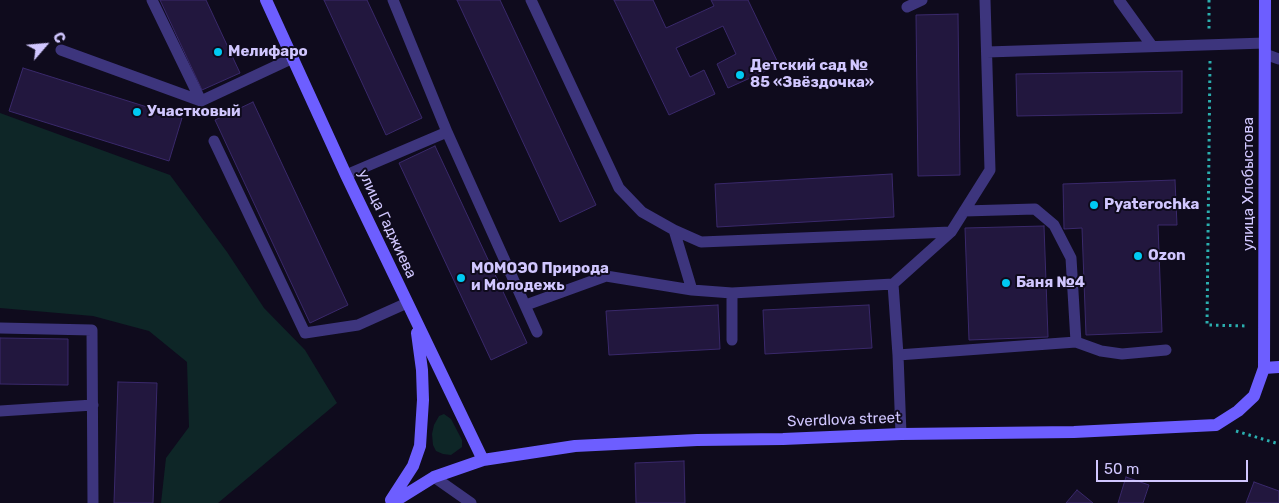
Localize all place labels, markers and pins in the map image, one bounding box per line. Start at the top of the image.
place label: Мелифаро [228,43,308,61]
marker: Мелифаро [212,46,224,58]
place label: Детский сад № 85 «Звёздочка» [750,57,874,92]
marker: Детский сад № 85 «Звёздочка» [734,69,746,81]
place label: Участковый [147,103,241,121]
marker: Участковый [131,106,143,118]
place label: Pyaterochka [1104,196,1199,214]
marker: Pyaterochka [1088,199,1100,211]
place label: Ozon [1148,247,1186,265]
marker: Ozon [1132,250,1144,262]
place label: МОМОЭО Природа и Молодежь [471,260,609,295]
marker: МОМОЭО Природа и Молодежь [455,272,467,284]
place label: Баня №4 [1016,274,1085,292]
marker: Баня №4 [1000,277,1012,289]

